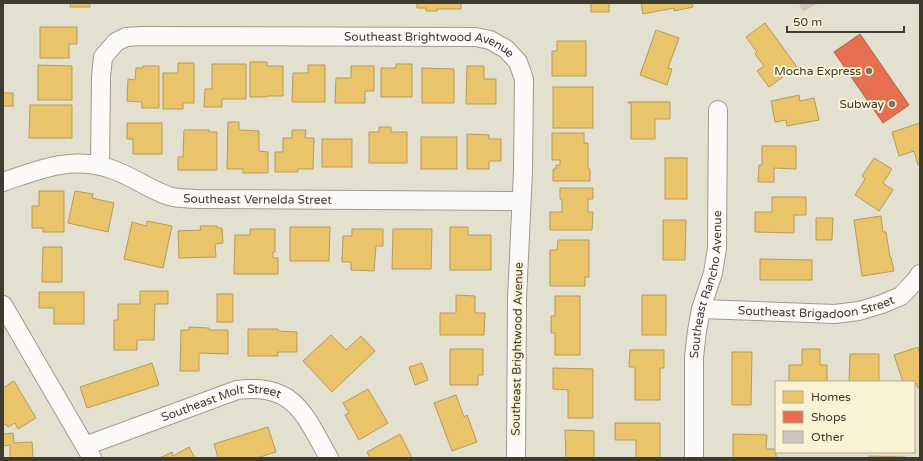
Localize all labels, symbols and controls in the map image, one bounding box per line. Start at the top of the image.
scale bar [787,8,904,34]
text: 50 m [793,15,822,29]
street label: Southeast Brightwood Avenue [344,30,517,61]
place label: Mocha Express [774,64,861,78]
marker: Mocha Express [864,66,874,76]
place label: Subway [839,97,885,111]
marker: Subway [887,99,897,109]
street label: Southeast Vernelda Street [183,191,332,207]
street label: Southeast Rancho Avenue [687,210,724,359]
street label: Southeast Brightwood Avenue [508,262,526,436]
street label: Southeast Brigadoon Street [738,292,897,321]
legend [775,381,915,453]
street label: Southeast Molt Street [159,382,284,424]
text: Homes [811,390,851,404]
text: Shops [811,410,846,424]
text: Other [811,430,844,444]

